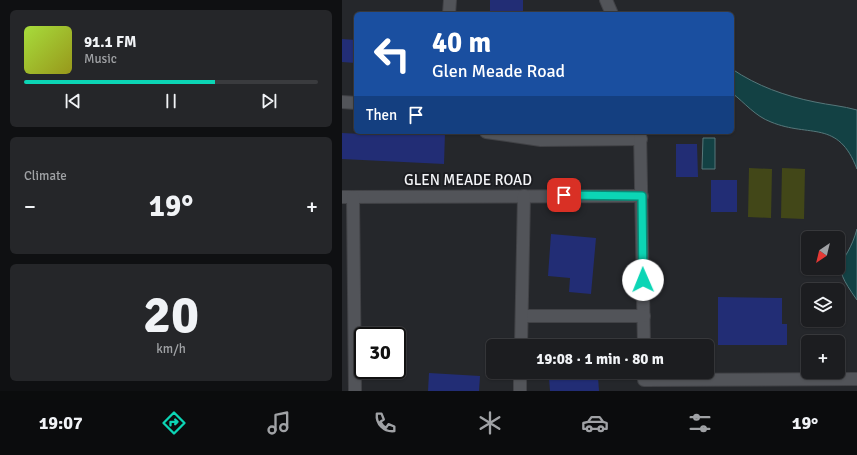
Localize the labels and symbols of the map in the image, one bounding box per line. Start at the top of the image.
street label: GLEN MEADE ROAD [404,171,532,189]
pin [547,178,581,212]
north arrow [801,231,845,275]
position arrow [622,259,664,301]
speed limit sign: 30 [354,327,406,379]

